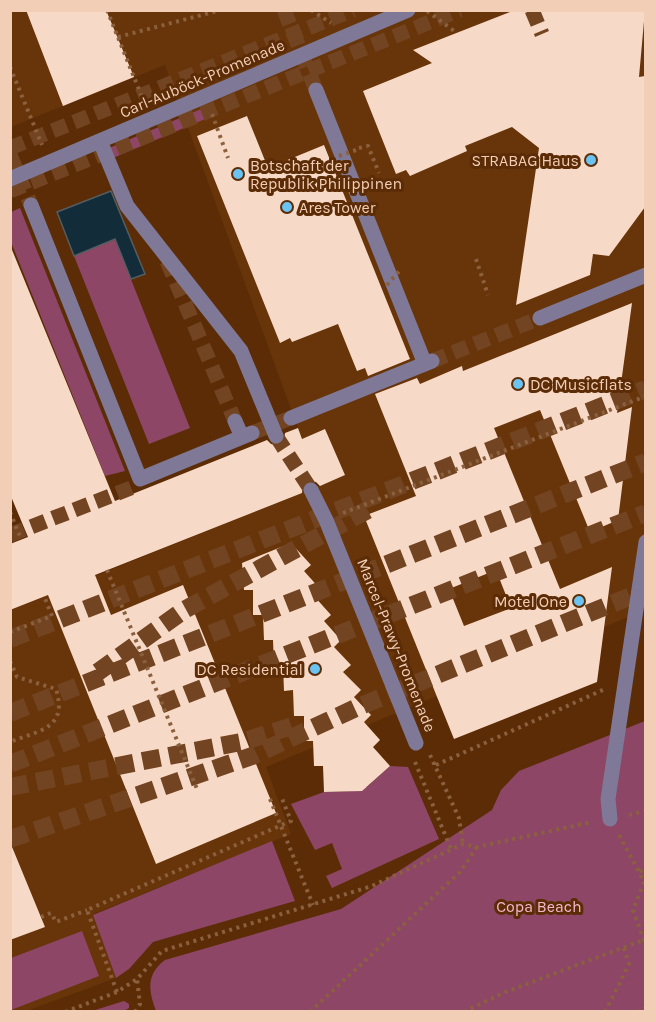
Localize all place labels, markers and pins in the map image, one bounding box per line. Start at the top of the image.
place label: STRABAG Haus [471,151,579,170]
marker: STRABAG Haus [584,153,598,167]
place label: Botschaft der Republik Philippinen [250,156,402,193]
marker: Botschaft der Republik Philippinen [231,167,245,181]
place label: Ares Tower [299,198,376,217]
marker: Ares Tower [280,200,294,214]
place label: DC Musicflats [530,375,632,394]
marker: DC Musicflats [511,377,525,391]
place label: Motel One [494,592,567,611]
marker: Motel One [572,594,586,608]
place label: DC Residential [196,660,303,679]
marker: DC Residential [308,662,322,676]

